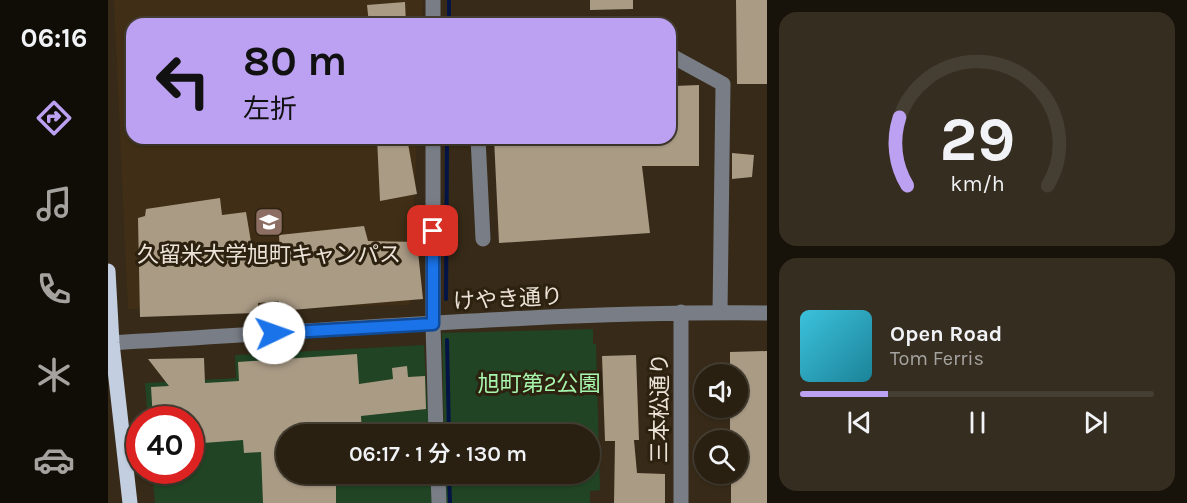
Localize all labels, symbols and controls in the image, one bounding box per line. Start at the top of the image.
text: 06:16 [21,22,87,54]
text: 80 m [243,36,347,86]
icon: left [144,42,222,120]
text: 左折 [243,93,297,125]
icon: directions [33,97,75,139]
text: 29 [939,103,1015,176]
text: km/h [950,171,1004,196]
icon: music [33,183,75,225]
pin [407,205,458,256]
school or university icon: 久留米大学旭町キャンパス [253,206,285,238]
icon: arrive [416,214,449,247]
place label: 久留米大学旭町キャンパス [137,242,401,268]
icon: phone [33,268,75,310]
street label: けやき通り [452,283,564,315]
position arrow [242,301,306,365]
text: Open Road [890,321,1002,347]
text: Tom Ferris [890,347,984,370]
street label: 三本松通り [647,353,673,463]
icon: climate [33,354,75,396]
map controls [694,364,748,484]
button: sound [694,364,748,418]
park label: 旭町第2公園 [478,371,600,397]
speed limit sign: 40 [126,406,204,484]
icon: previous [843,406,876,439]
icon: pause [961,406,994,439]
icon: next [1079,406,1112,439]
button: search [694,430,748,484]
icon: car [33,439,75,481]
text: 06:17 · 1 分 · 130 m [349,441,527,467]

